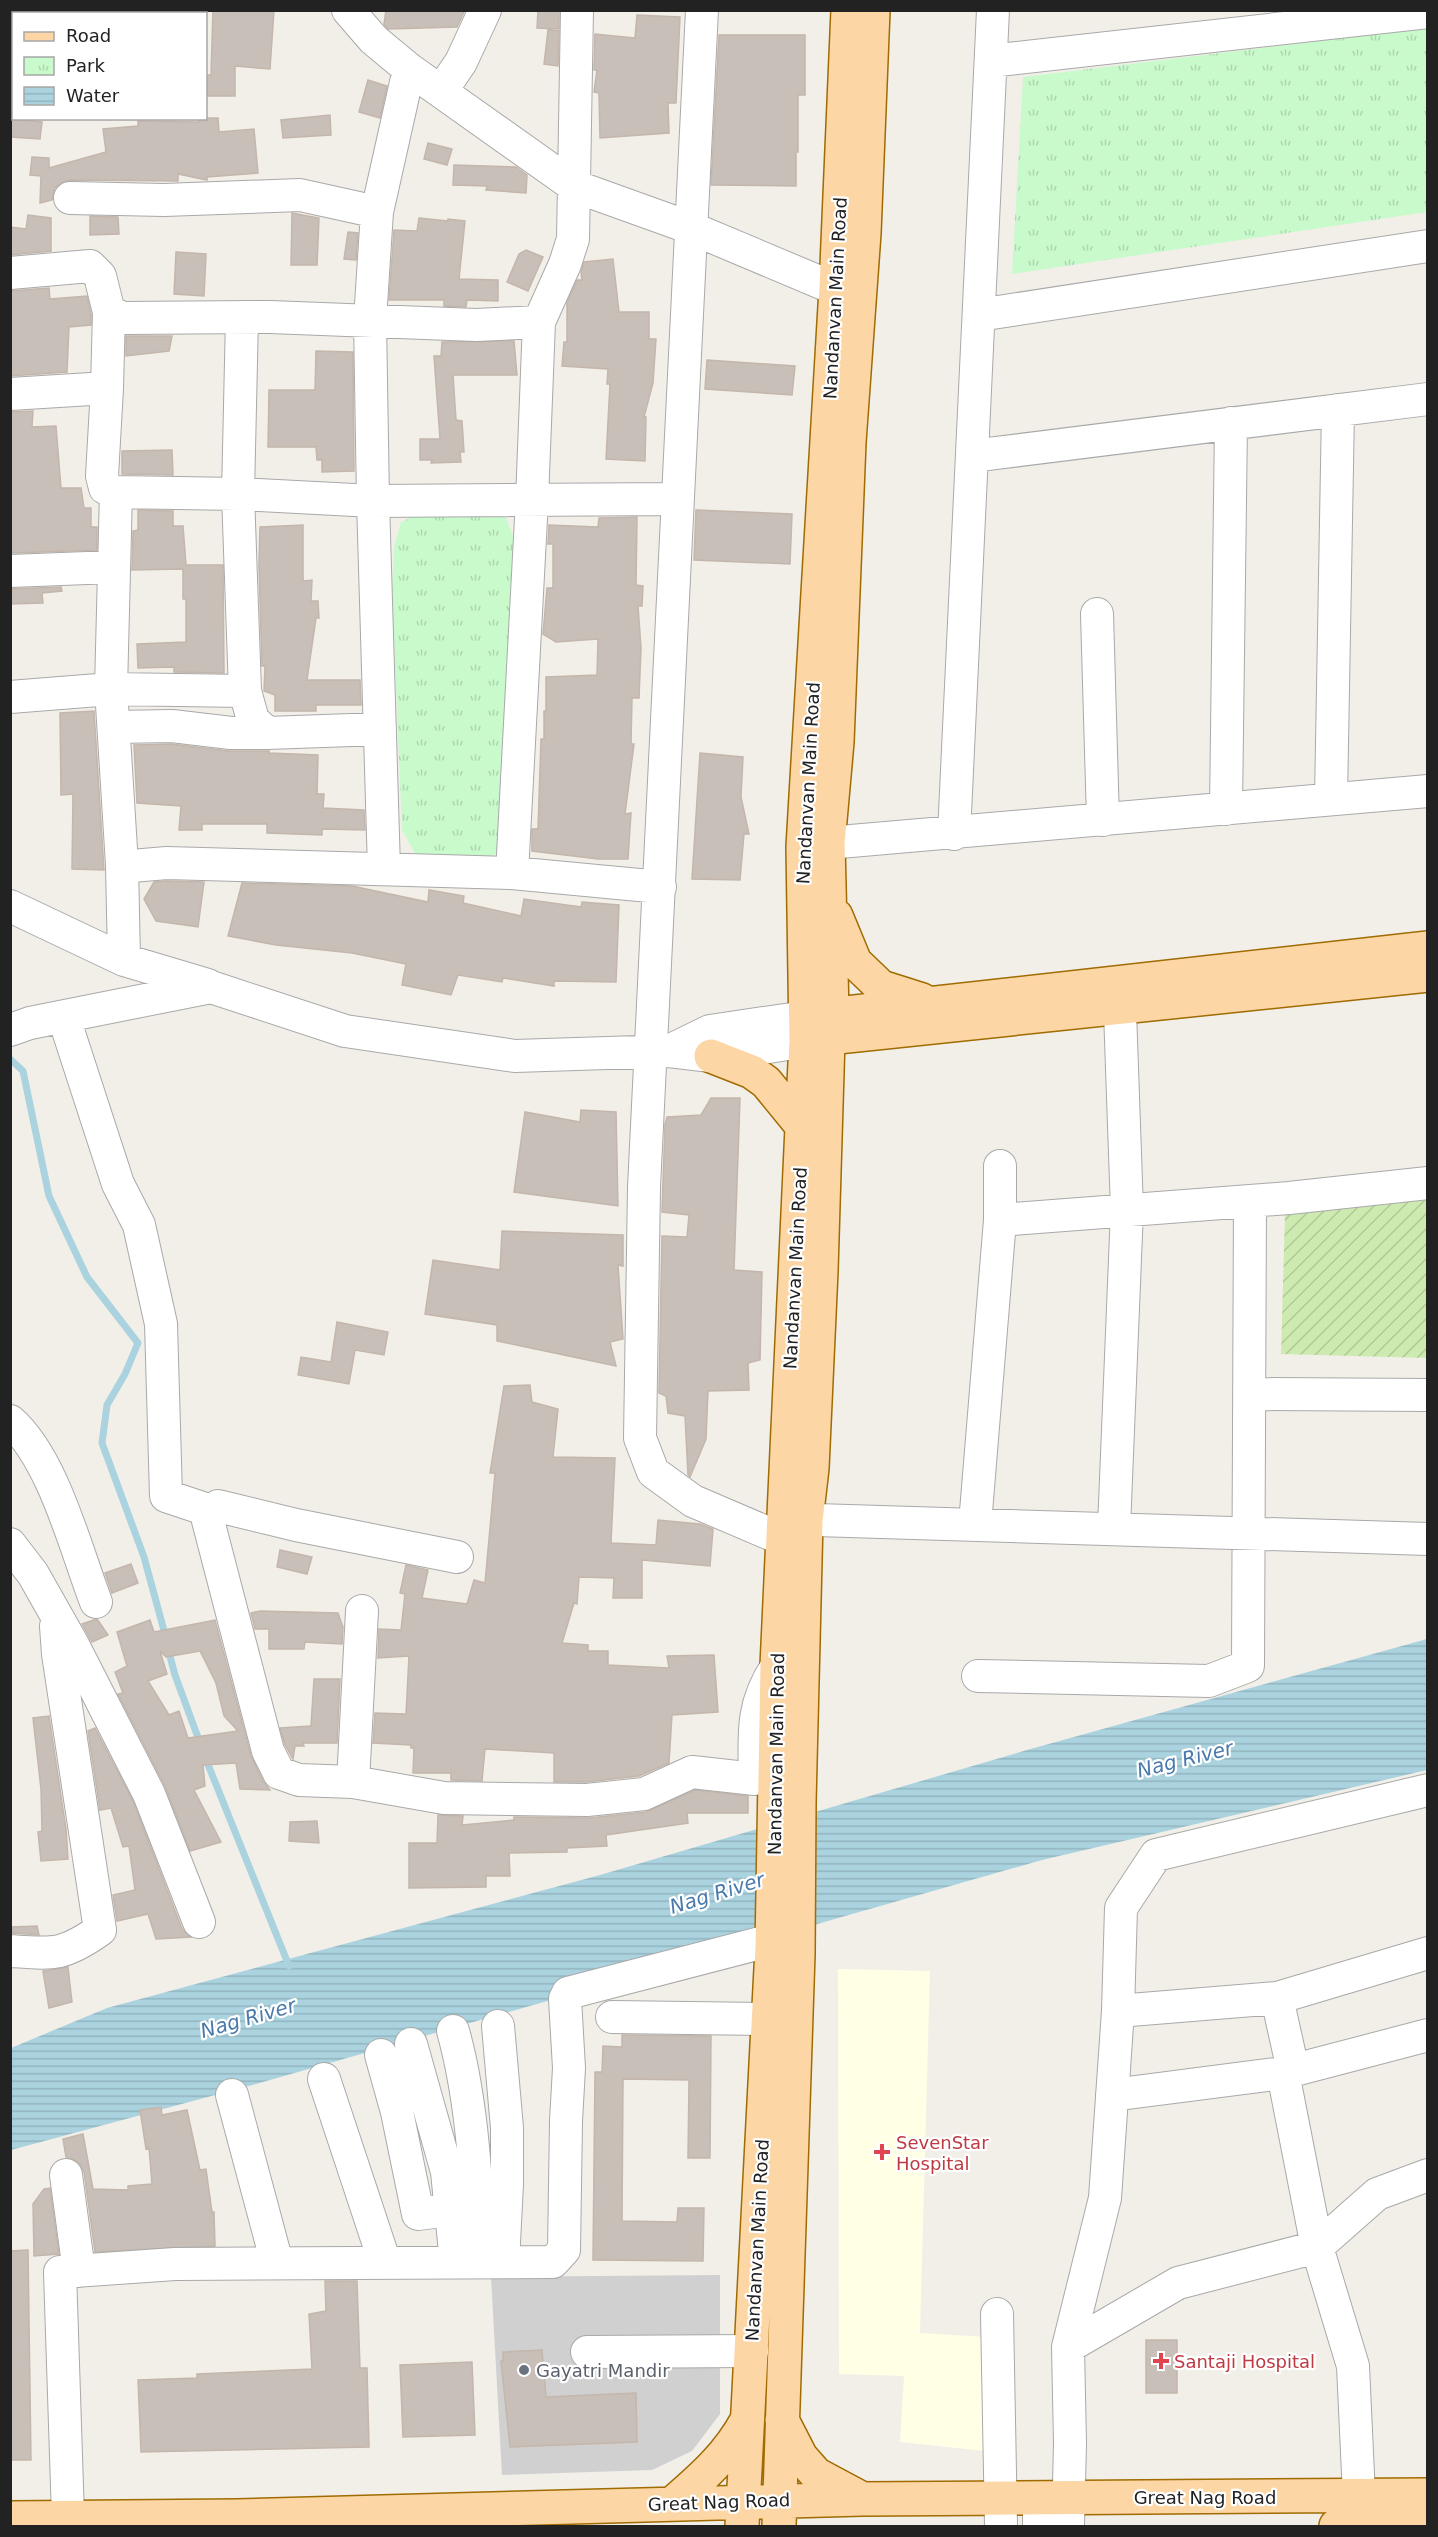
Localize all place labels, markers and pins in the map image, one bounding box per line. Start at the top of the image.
place label: SevenStar Hospital [896,2132,989,2174]
marker: SevenStar Hospital [873,2143,891,2161]
place label: Santaji Hospital [1174,2351,1315,2372]
marker: Santaji Hospital [1152,2352,1170,2370]
place label: Gayatri Mandir [536,2360,670,2381]
marker: Gayatri Mandir [517,2363,531,2377]

